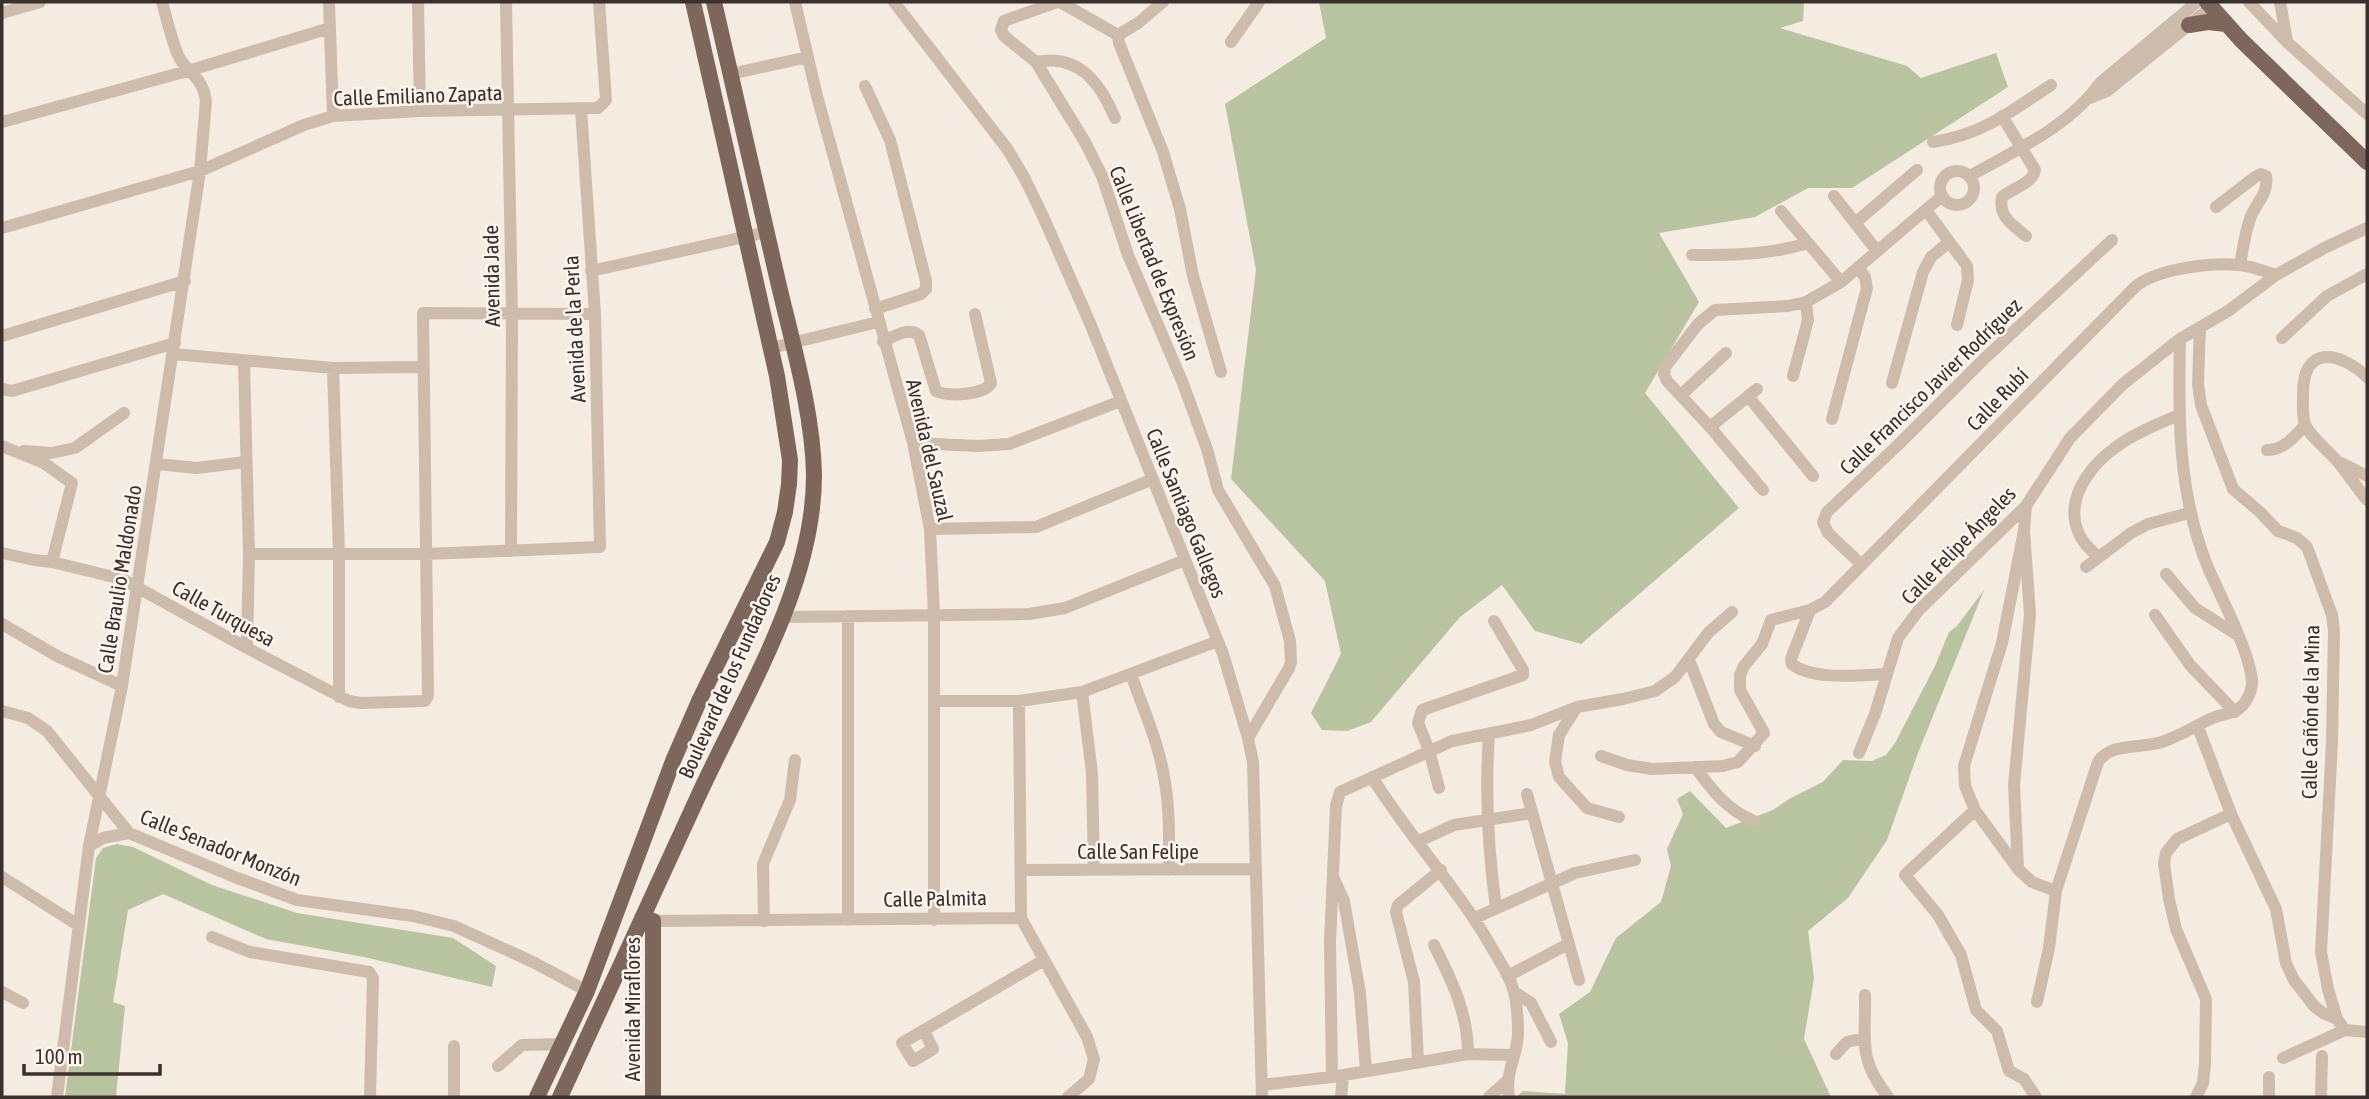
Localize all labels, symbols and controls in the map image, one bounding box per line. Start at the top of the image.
street label: Calle Emiliano Zapata [333,80,503,110]
street label: Calle Libertad de Expresión [1105,162,1205,364]
street label: Avenida Jade [478,225,504,327]
street label: Avenida de la Perla [558,255,590,403]
street label: Calle Francisco Javier Rodríguez [1834,293,2026,479]
street label: Calle Rubí [1961,363,2033,435]
street label: Avenida del Sauzal [902,376,958,524]
street label: Calle Santiago Gallegos [1142,425,1232,601]
street label: Calle Felipe Ángeles [1896,481,2020,609]
street label: Calle Braulio Maldonado [92,483,146,675]
street label: Boulevard de los Fundadores [673,570,785,782]
street label: Calle Turquesa [168,575,280,651]
street label: Calle Cañón de la Mina [2296,625,2324,799]
street label: Calle Senador Monzón [137,804,305,890]
street label: Calle San Felipe [1077,839,1199,863]
street label: Calle Palmita [883,885,987,911]
street label: Avenida Miraflores [620,937,644,1081]
scale bar [24,1032,161,1076]
text: 100 m [35,1044,83,1068]

